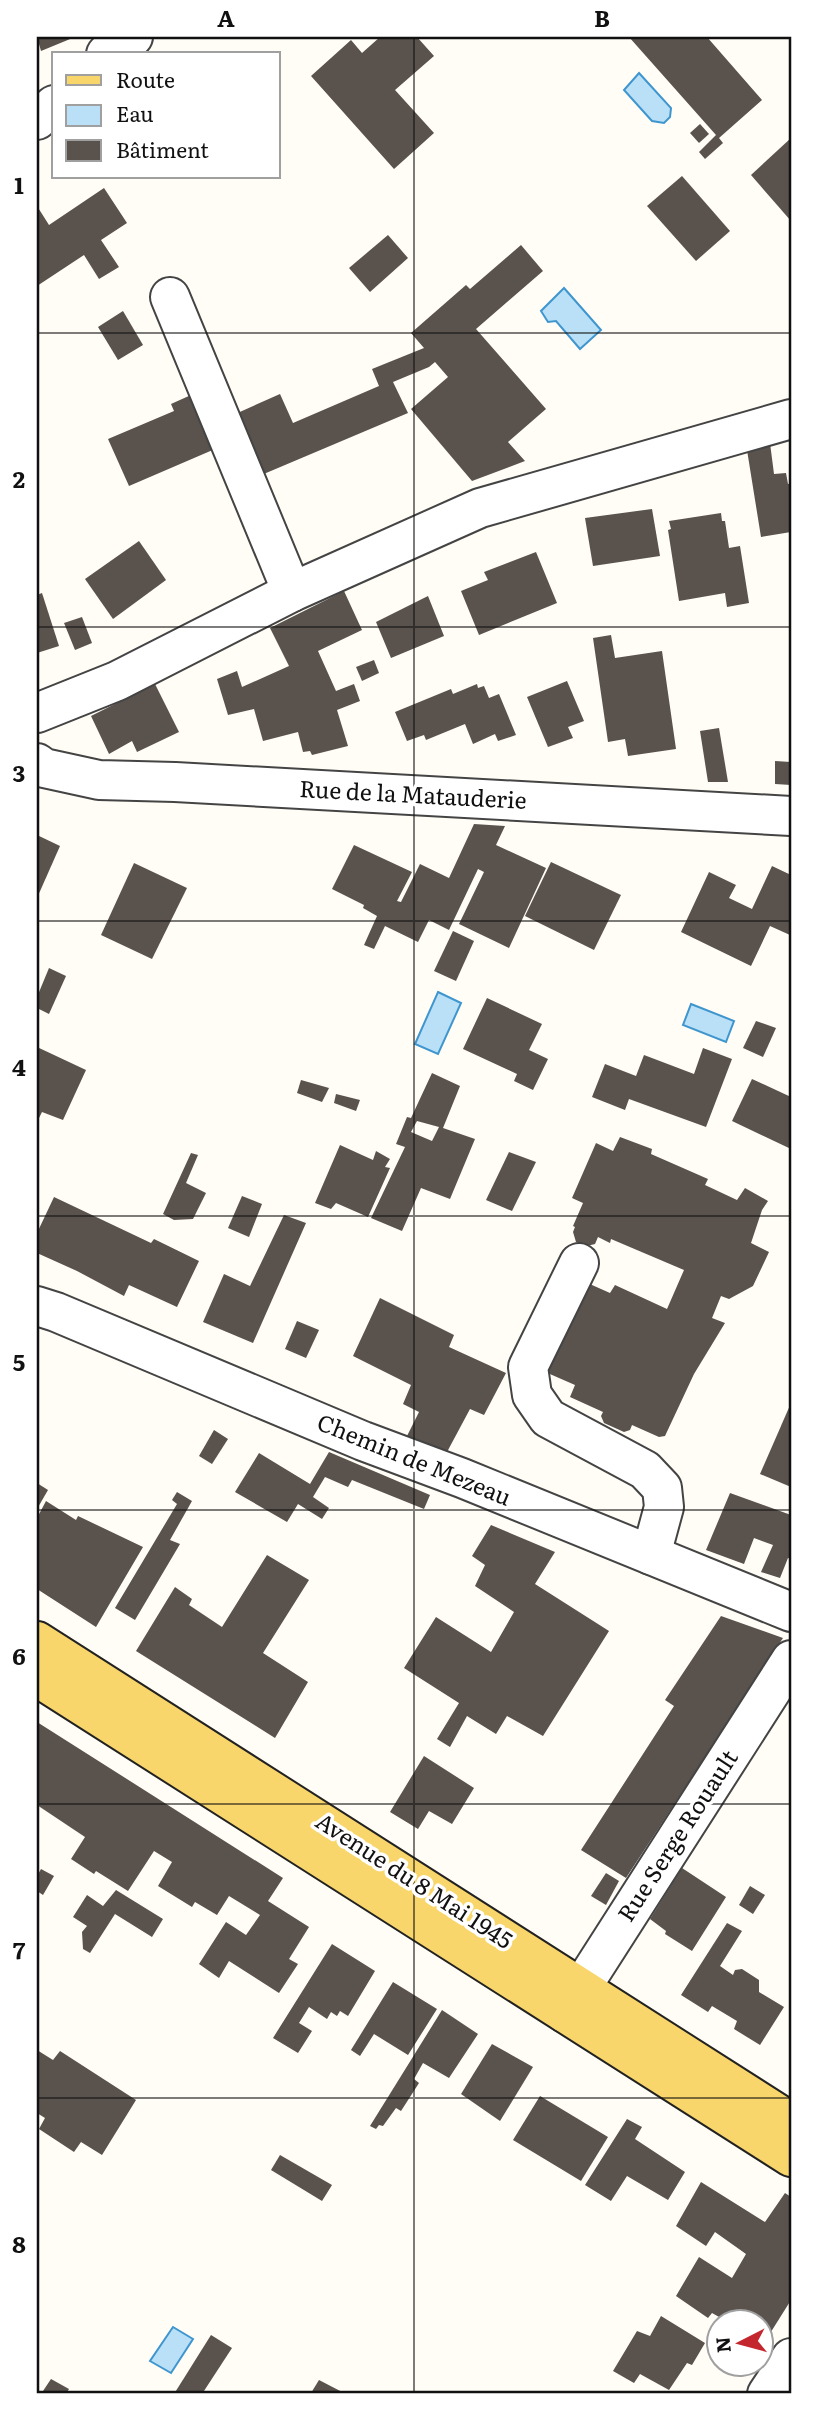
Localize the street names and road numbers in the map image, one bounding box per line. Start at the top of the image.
street label: Rue de la Matauderie [299,770,528,816]
street label: Chemin de Mezeau [313,1404,517,1513]
street label: Rue Serge Rouault [608,1742,745,1928]
street label: Avenue du 8 Mai 1945 [310,1803,520,1956]

